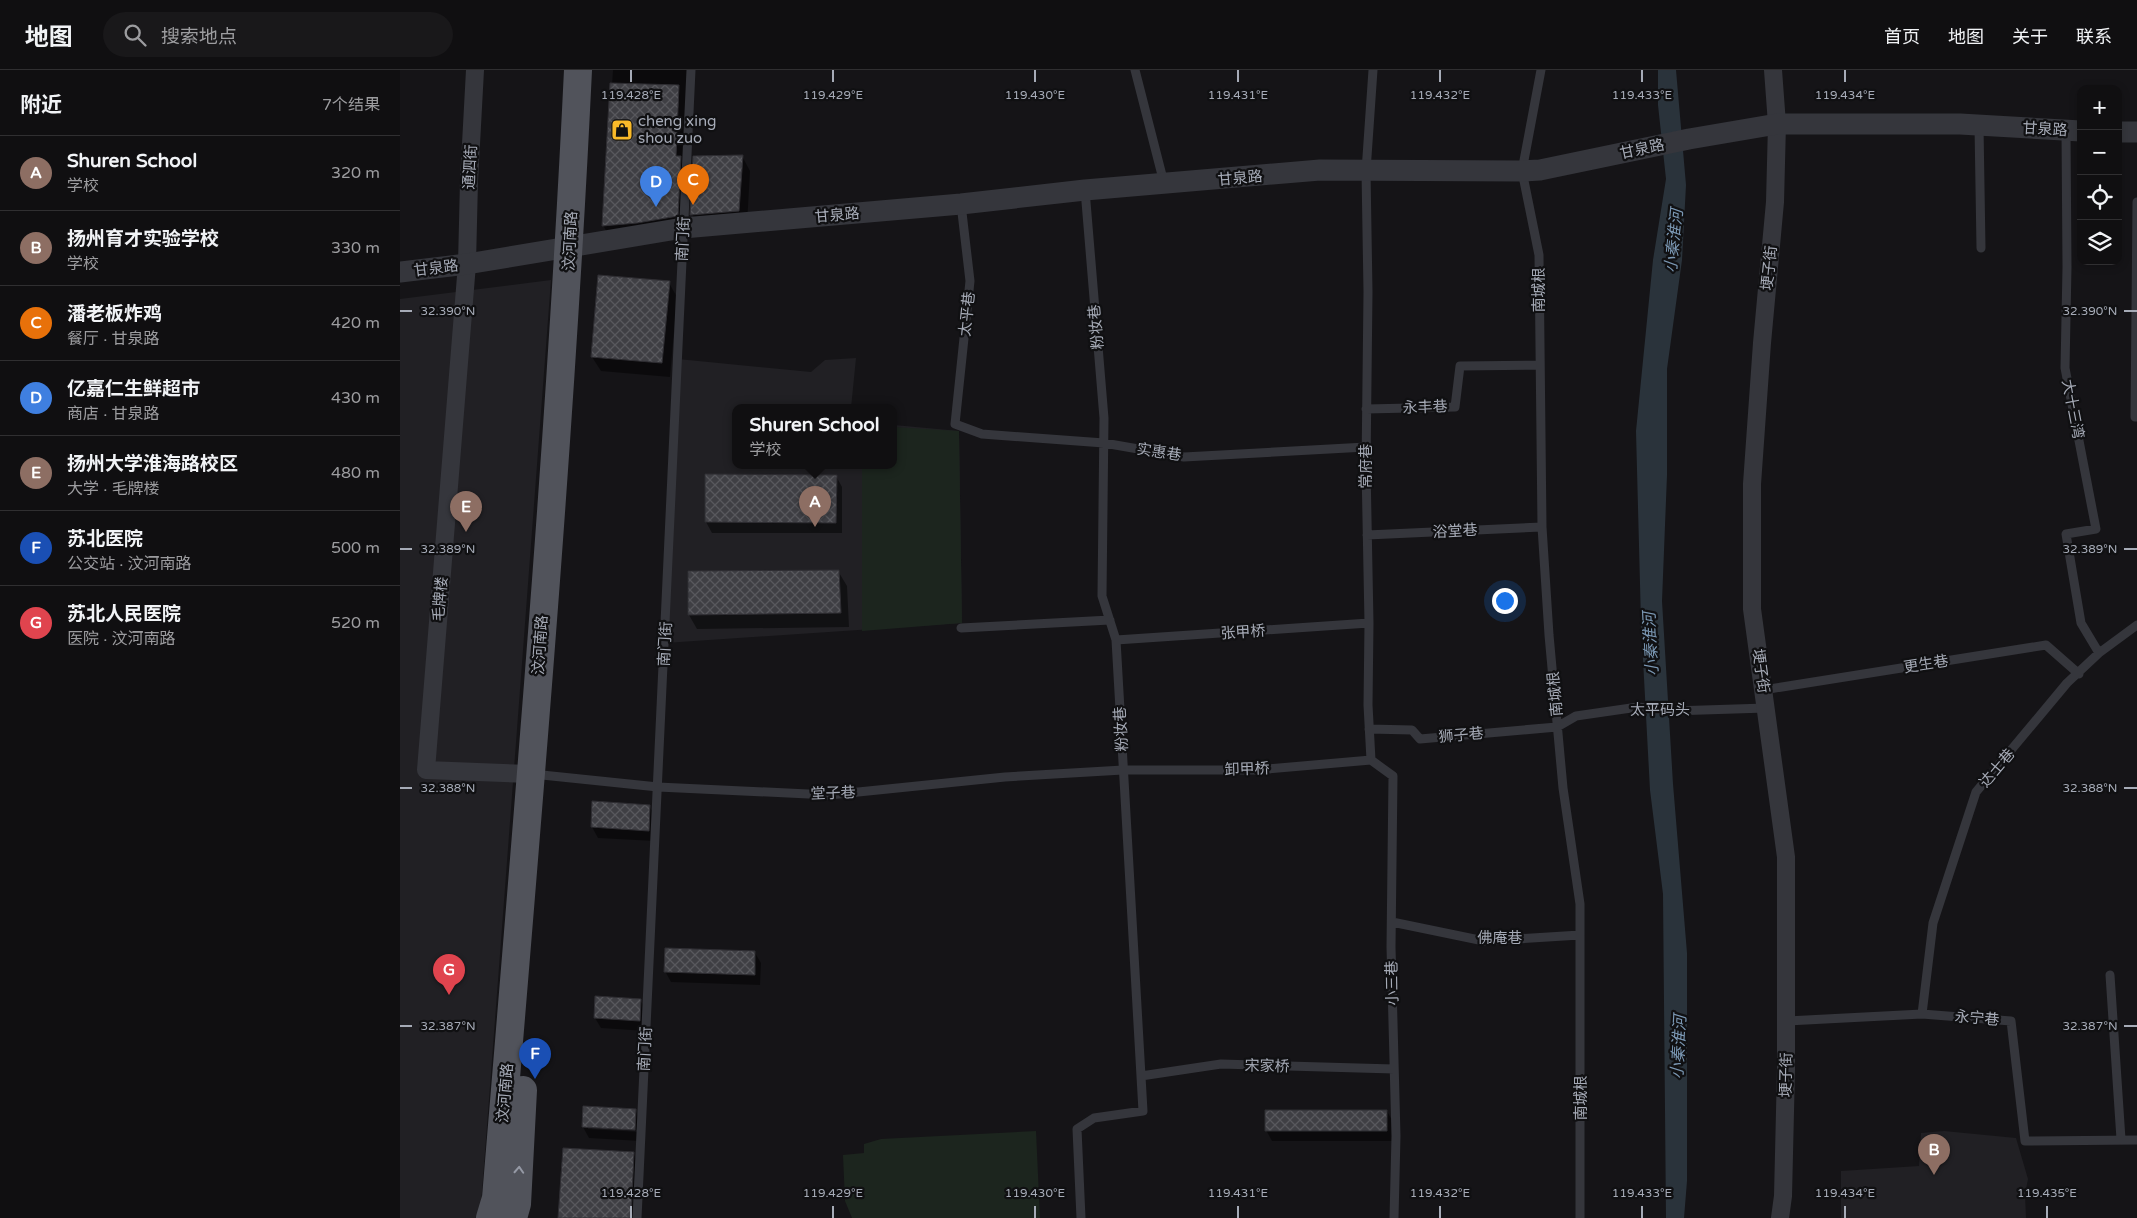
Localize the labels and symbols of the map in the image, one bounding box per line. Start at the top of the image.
text: 119.428°E [601,88,661,102]
text: 119.429°E [803,88,863,102]
text: 119.430°E [1005,88,1065,102]
text: 119.431°E [1208,88,1268,102]
text: 119.432°E [1410,88,1470,102]
text: 119.433°E [1612,88,1672,102]
text: 119.434°E [1815,88,1875,102]
place label: cheng xing shou zuo [638,112,717,147]
shop icon: cheng xing shou zuo [610,118,634,142]
street label: 甘泉路 [2022,119,2068,139]
street label: 甘泉路 [1618,136,1666,162]
street label: 通泗街 [460,144,480,190]
pin: C [677,164,709,205]
pin: D [640,166,672,207]
street label: 甘泉路 [1217,167,1263,189]
street label: 甘泉路 [814,204,860,226]
water label: 小秦淮河 [1661,205,1688,274]
street label: 汶河南路 [559,211,581,271]
street label: 南门街 [673,216,693,262]
street label: 埂子街 [1758,245,1780,291]
street label: 甘泉路 [413,256,459,280]
street label: 南城根 [1530,267,1548,313]
street label: 太平巷 [956,291,978,337]
text: 32.390°N [421,304,475,318]
street label: 粉妆巷 [1085,304,1107,350]
text: 32.390°N [2063,304,2117,318]
street label: 大十三湾 [2058,378,2088,440]
street label: 永丰巷 [1402,397,1448,417]
street label: 实惠巷 [1135,440,1183,464]
street label: 常府巷 [1357,443,1375,489]
pin: A [799,486,831,527]
pin: E [450,491,482,532]
street label: 浴堂巷 [1432,521,1478,541]
text: 32.389°N [421,542,475,556]
text: 32.389°N [2063,542,2117,556]
street label: 毛牌楼 [429,576,451,622]
your location [1492,588,1518,614]
water label: 小秦淮河 [1639,609,1663,676]
street label: 汶河南路 [529,614,551,676]
street label: 南门街 [655,621,675,667]
street label: 张甲桥 [1220,621,1266,643]
street label: 埂子街 [1749,647,1773,695]
street label: 更生巷 [1902,652,1950,676]
street label: 南城根 [1544,671,1566,717]
street label: 太平码头 [1630,701,1690,719]
street label: 粉妆巷 [1111,706,1131,752]
street label: 狮子巷 [1438,724,1484,746]
street label: 达士巷 [1976,745,2018,791]
street label: 卸甲桥 [1224,759,1270,779]
text: 32.388°N [421,781,475,795]
text: 32.388°N [2063,781,2117,795]
street label: 堂子巷 [810,783,856,803]
street label: 佛庵巷 [1477,929,1523,947]
pin: G [433,954,465,995]
street label: 小三巷 [1383,960,1401,1006]
street label: 永宁巷 [1954,1007,2000,1029]
water label: 小秦淮河 [1667,1012,1691,1079]
text: 32.387°N [420,1019,476,1033]
text: 32.387°N [2062,1019,2118,1033]
street label: 南门街 [635,1026,655,1072]
pin: F [519,1038,551,1079]
street label: 埂子街 [1777,1052,1795,1098]
street label: 宋家桥 [1244,1057,1290,1075]
street label: 汶河南路 [493,1062,517,1124]
street label: 南城根 [1572,1075,1590,1121]
pin: B [1918,1134,1950,1175]
one-way arrow [513,1165,524,1173]
text: 119.428°E [601,1186,661,1200]
text: 119.429°E [803,1186,863,1200]
text: 119.430°E [1005,1186,1065,1200]
text: 119.431°E [1208,1186,1268,1200]
text: 119.432°E [1410,1186,1470,1200]
text: 119.433°E [1612,1186,1672,1200]
text: 119.434°E [1815,1186,1875,1200]
text: 119.435°E [2017,1186,2077,1200]

